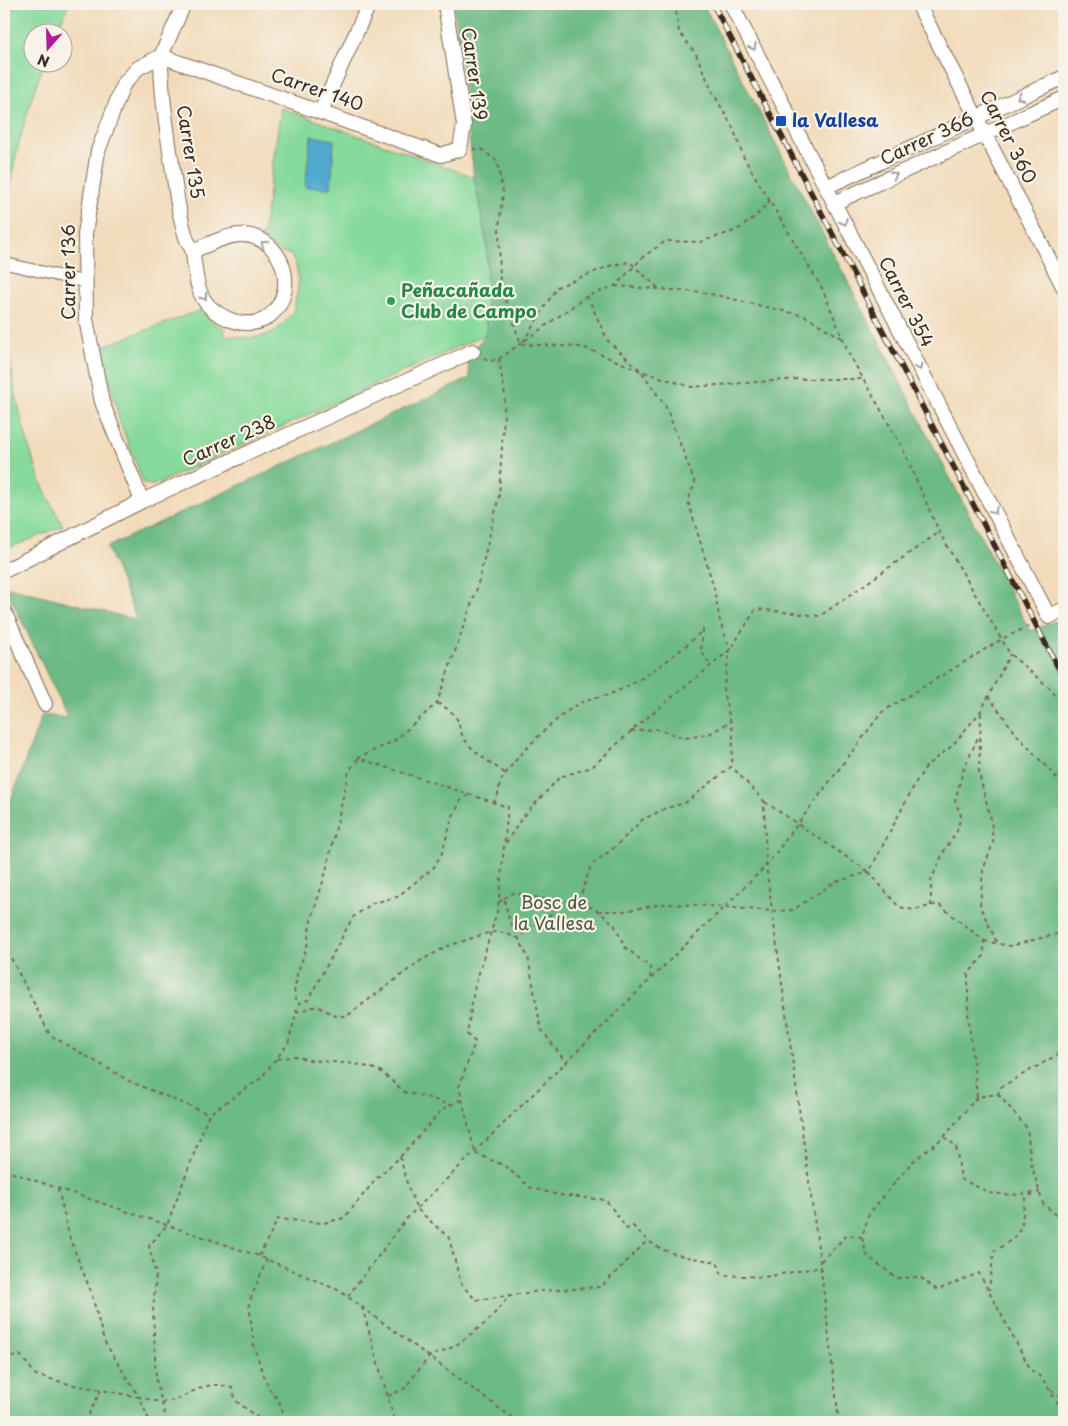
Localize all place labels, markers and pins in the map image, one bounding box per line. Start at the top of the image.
place label: la Vallesa [792,106,879,133]
marker: la Vallesa [774,114,788,128]
place label: Peñacañada Club de Campo [401,276,537,324]
marker: Peñacañada Club de Campo [385,295,397,307]

